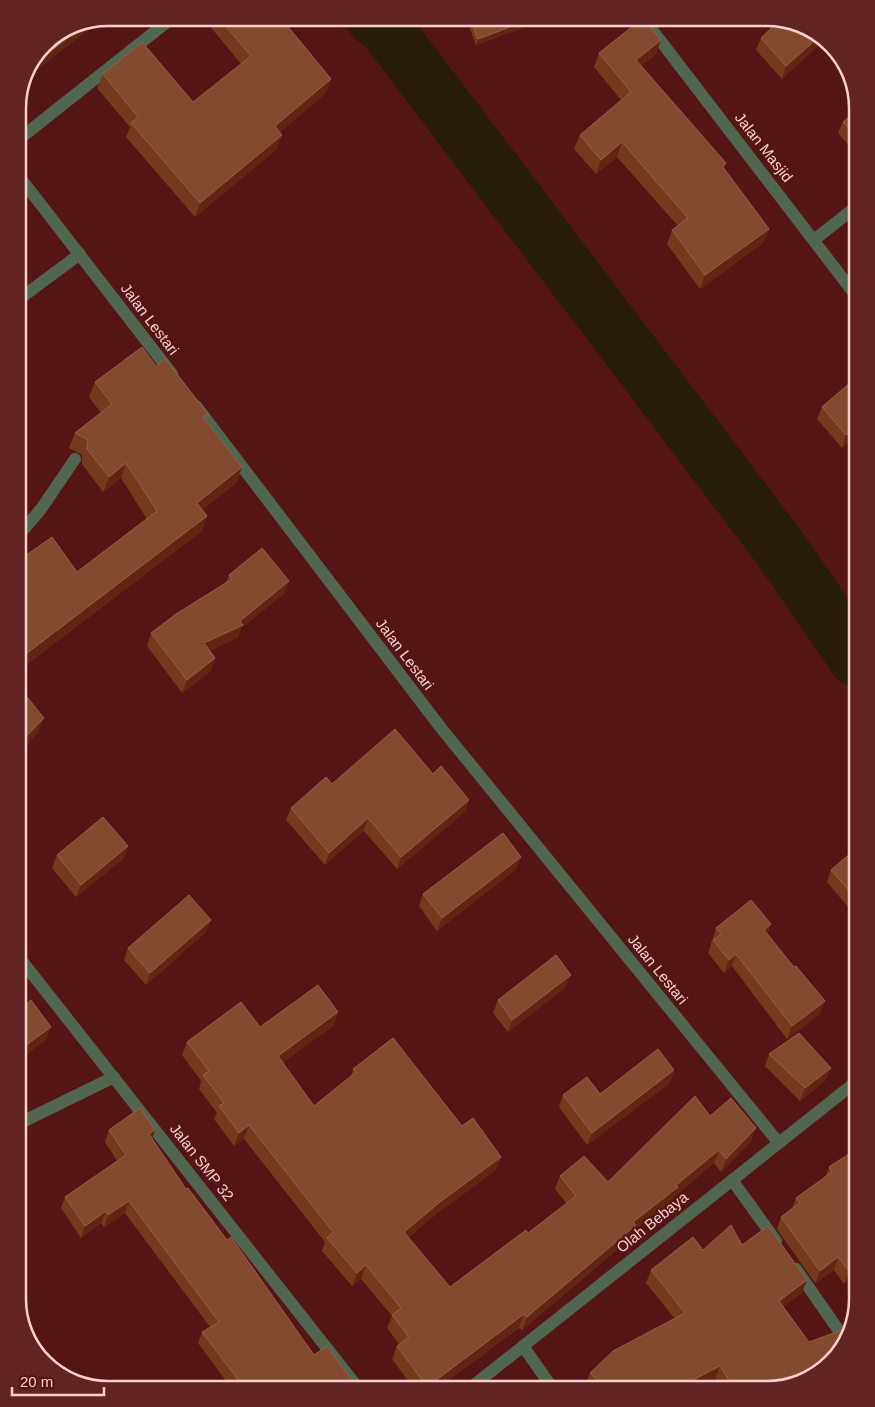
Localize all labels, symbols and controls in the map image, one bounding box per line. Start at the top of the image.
street label: Jalan Masjid [732,109,796,185]
street label: Jalan Lestari [118,280,182,358]
street label: Jalan Lestari [373,615,437,693]
street label: Jalan Lestari [625,931,691,1007]
street label: Jalan SMP 32 [167,1120,237,1204]
street label: Olah Bebaya [613,1188,692,1256]
scale bar [12,1364,105,1396]
text: 20 m [20,1373,53,1390]

